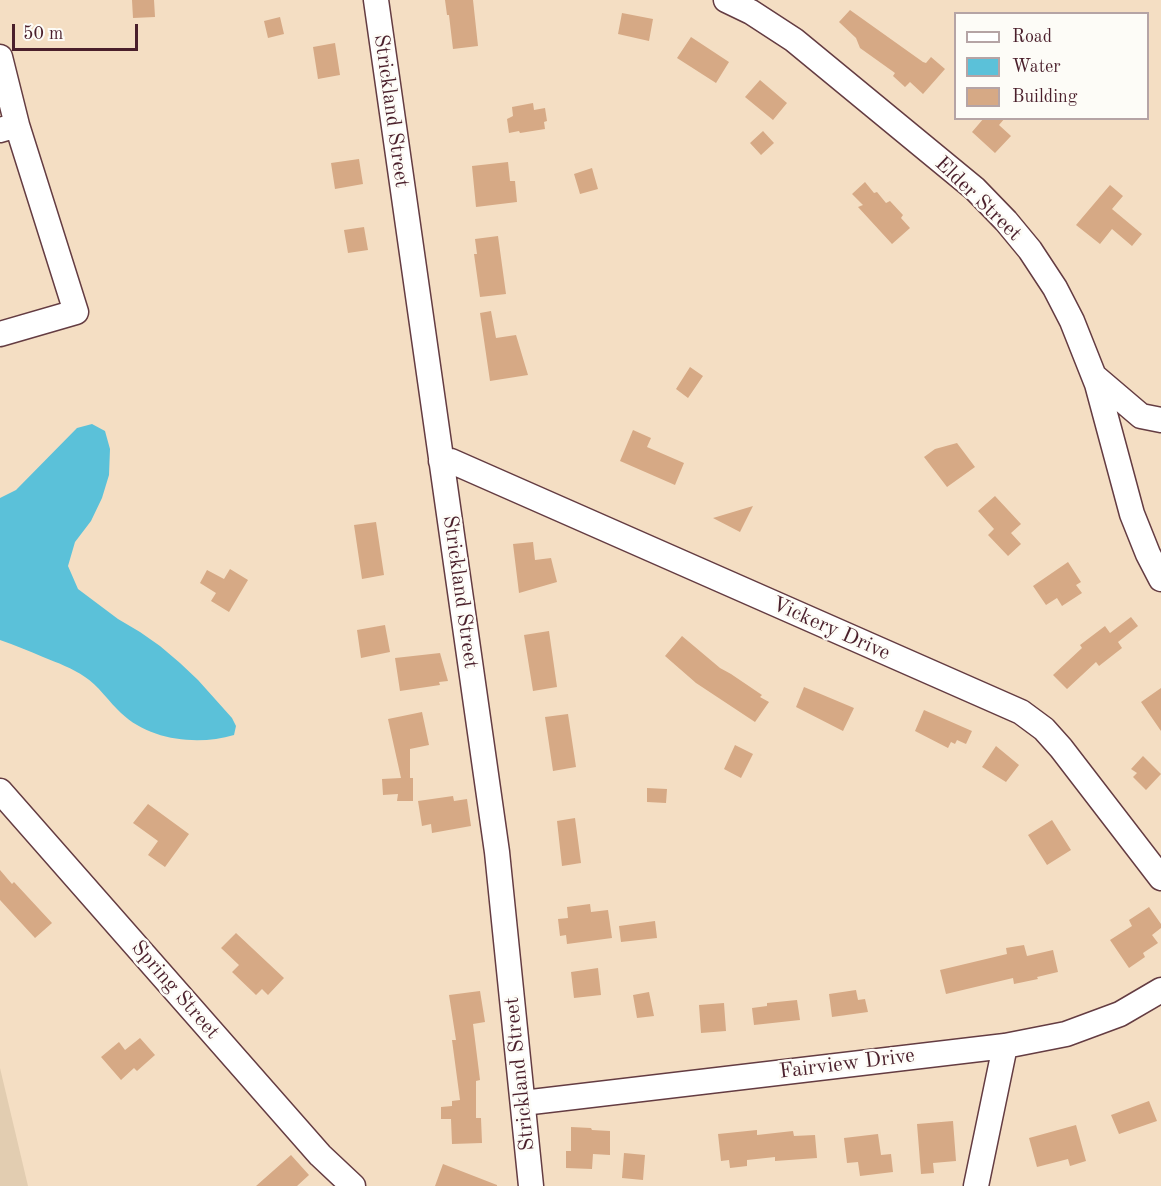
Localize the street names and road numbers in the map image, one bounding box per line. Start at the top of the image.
street label: Strickland Street [368,33,414,189]
street label: Elder Street [929,151,1027,247]
street label: Strickland Street [437,514,483,670]
street label: Vickery Drive [768,592,894,666]
street label: Spring Street [125,936,225,1044]
street label: Strickland Street [499,996,541,1152]
street label: Fairview Drive [778,1043,916,1085]

